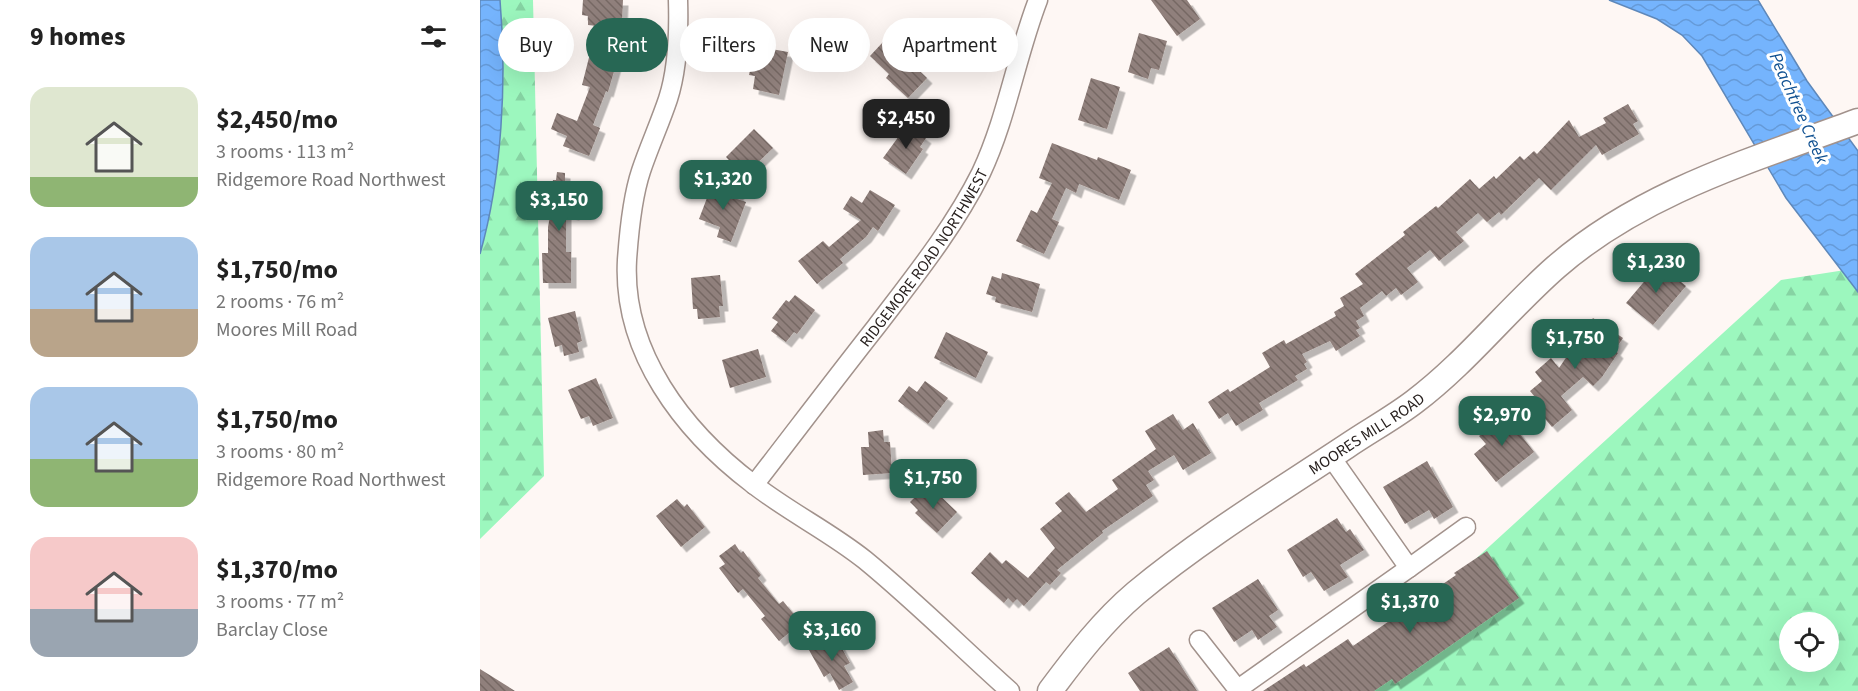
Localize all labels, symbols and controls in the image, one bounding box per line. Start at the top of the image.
text: 9 homes [30,18,125,55]
chip: Buy [498,18,574,72]
chip: Rent [586,18,668,72]
chip: Filters [680,18,776,72]
chip: New [788,18,870,72]
chip: Apartment [882,18,1018,72]
icon: filters [417,20,450,53]
water label: Peachtree Creek [1763,49,1834,168]
pin: $2,450 [857,99,955,150]
text: $2,450/mo [216,101,338,138]
text: $2,450 [877,104,935,132]
icon: home [78,111,150,183]
text: 3 rooms · 113 m² [216,138,354,166]
pin: $1,320 [674,160,772,211]
text: $1,320 [694,165,752,193]
street label: RIDGEMORE ROAD NORTHWEST [855,165,994,352]
text: Ridgemore Road Northwest [216,166,445,194]
pin: $3,150 [510,181,608,232]
text: $3,150 [530,186,588,214]
pin: $1,230 [1607,243,1705,294]
text: $1,230 [1627,248,1685,276]
text: $1,750/mo [216,251,338,288]
icon: home [78,261,150,333]
text: 2 rooms · 76 m² [216,288,344,316]
text: Moores Mill Road [216,316,358,344]
pin: $1,750 [1526,319,1624,370]
text: $1,750 [1546,324,1604,352]
street label: MOORES MILL ROAD [1305,388,1430,480]
pin: $2,970 [1453,396,1551,447]
text: $1,750/mo [216,401,338,438]
text: $2,970 [1473,401,1531,429]
icon: home [78,411,150,483]
text: 3 rooms · 80 m² [216,438,344,466]
pin: $1,750 [884,459,982,510]
text: $1,750 [904,464,962,492]
text: Ridgemore Road Northwest [216,466,445,494]
text: $1,370/mo [216,551,338,588]
icon: home [78,561,150,633]
pin: $1,370 [1361,583,1459,634]
text: 3 rooms · 77 m² [216,588,344,616]
text: $1,370 [1381,588,1439,616]
pin: $3,160 [783,611,881,662]
map controls [1779,612,1839,672]
button: locate [1779,612,1839,672]
text: Barclay Close [216,616,328,644]
text: $3,160 [803,616,861,644]

